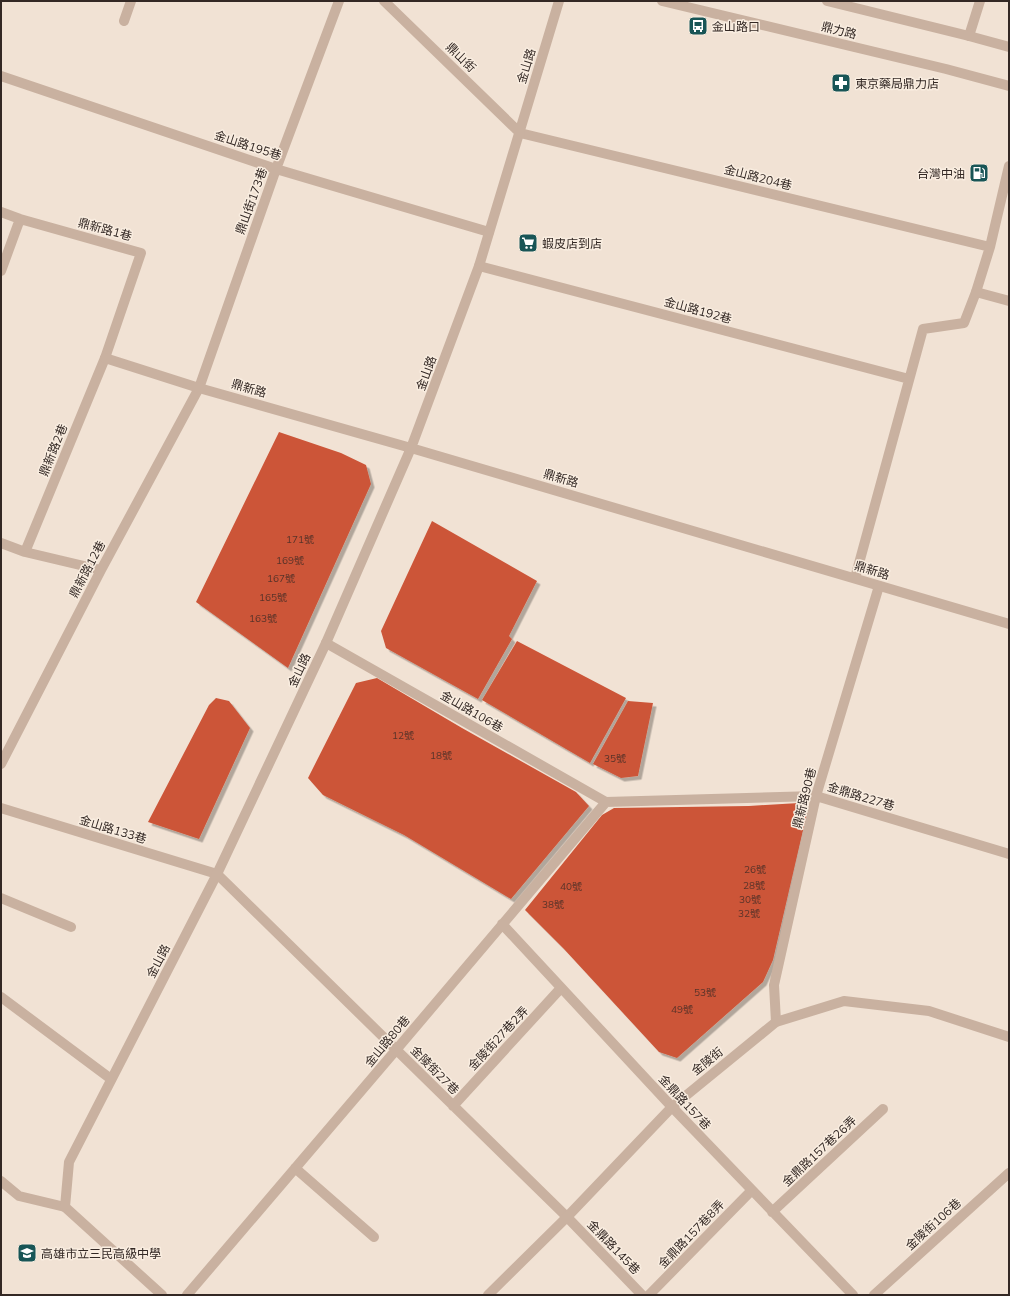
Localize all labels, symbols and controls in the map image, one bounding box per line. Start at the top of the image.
bus stop icon: 金山路口 [687,15,709,37]
street label: 鼎力路 [820,18,858,42]
place label: 金山路口 [712,19,760,34]
street label: 鼎山街 [443,39,479,75]
street label: 金山路 [514,47,538,85]
pharmacy icon: 東京藥局鼎力店 [830,72,852,94]
place label: 東京藥局鼎力店 [855,76,939,91]
street label: 金山路195巷 [213,127,283,163]
street label: 金山路204巷 [722,161,794,193]
fuel station icon: 台灣中油 [968,162,990,184]
street label: 鼎山街173巷 [232,166,270,236]
place label: 台灣中油 [917,166,965,181]
street label: 鼎新路1巷 [76,215,134,243]
supermarket icon: 蝦皮店到店 [517,232,539,254]
place label: 蝦皮店到店 [542,236,602,251]
street label: 金山路192巷 [662,294,734,326]
street label: 金山路 [413,354,439,392]
street label: 鼎新路 [230,376,268,400]
street label: 鼎新路2巷 [36,422,70,478]
street label: 鼎新路 [542,466,580,490]
house number: 171號 [286,533,314,546]
street label: 鼎新路12巷 [66,538,108,600]
house number: 169號 [276,554,304,567]
street label: 鼎新路 [853,558,891,582]
house number: 167號 [267,572,295,585]
house number: 165號 [259,591,287,604]
house number: 163號 [249,612,277,625]
street label: 金山路 [285,651,313,689]
street label: 金山路106巷 [438,687,506,735]
house number: 12號 [392,729,414,742]
house number: 18號 [430,749,452,762]
house number: 35號 [604,752,626,765]
street label: 鼎新路90巷 [789,766,819,830]
street label: 金鼎路227巷 [826,779,896,813]
street label: 金山路133巷 [78,812,148,846]
house number: 26號 [744,863,766,876]
house number: 28號 [743,879,765,892]
house number: 40號 [560,880,582,893]
house number: 30號 [739,893,761,906]
house number: 38號 [542,898,564,911]
house number: 32號 [738,907,760,920]
street label: 金山路 [143,942,173,980]
house number: 53號 [694,986,716,999]
street label: 金陵街27巷2弄 [465,1003,531,1073]
house number: 49號 [671,1003,693,1016]
street label: 金山路80巷 [361,1012,413,1070]
street label: 金陵街27巷 [408,1043,462,1097]
street label: 金陵街 [688,1044,726,1078]
street label: 金鼎路157巷 [656,1071,714,1133]
street label: 金鼎路157巷26弄 [779,1113,859,1189]
street label: 金陵街106巷 [902,1195,964,1253]
street label: 金鼎路157巷8弄 [655,1197,727,1271]
street label: 金鼎路145巷 [584,1217,644,1277]
school or university icon: 高雄市立三民高級中學 [16,1242,38,1264]
place label: 高雄市立三民高級中學 [41,1246,161,1261]

